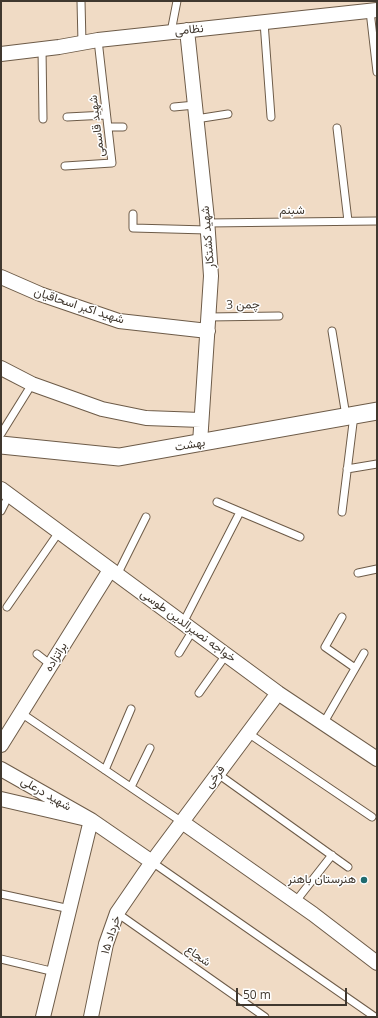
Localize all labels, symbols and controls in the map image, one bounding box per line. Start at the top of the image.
street label: نظامی [174,21,204,39]
street label: شهید قاسمی [86,94,108,158]
street label: شبنم [279,204,305,218]
street label: شهید کشتکار [198,205,218,269]
street label: شهید اکبر اسحاقیان [32,285,126,327]
street label: چمن 3 [226,298,260,312]
street label: بهشت [174,435,206,455]
street label: خواجه نصیرالدین طوسی [137,586,239,666]
street label: براتزاده [41,640,71,674]
street label: فرخی [202,763,228,791]
street label: شهید درعلی [18,774,74,814]
place label: هنرستان باهنر [288,873,356,887]
marker: هنرستان باهنر [359,875,369,885]
street label: ۱۵ خرداد [98,914,124,956]
street label: شجاع [183,942,213,970]
scale bar [238,980,349,1006]
text: 50 m [243,986,271,1003]

